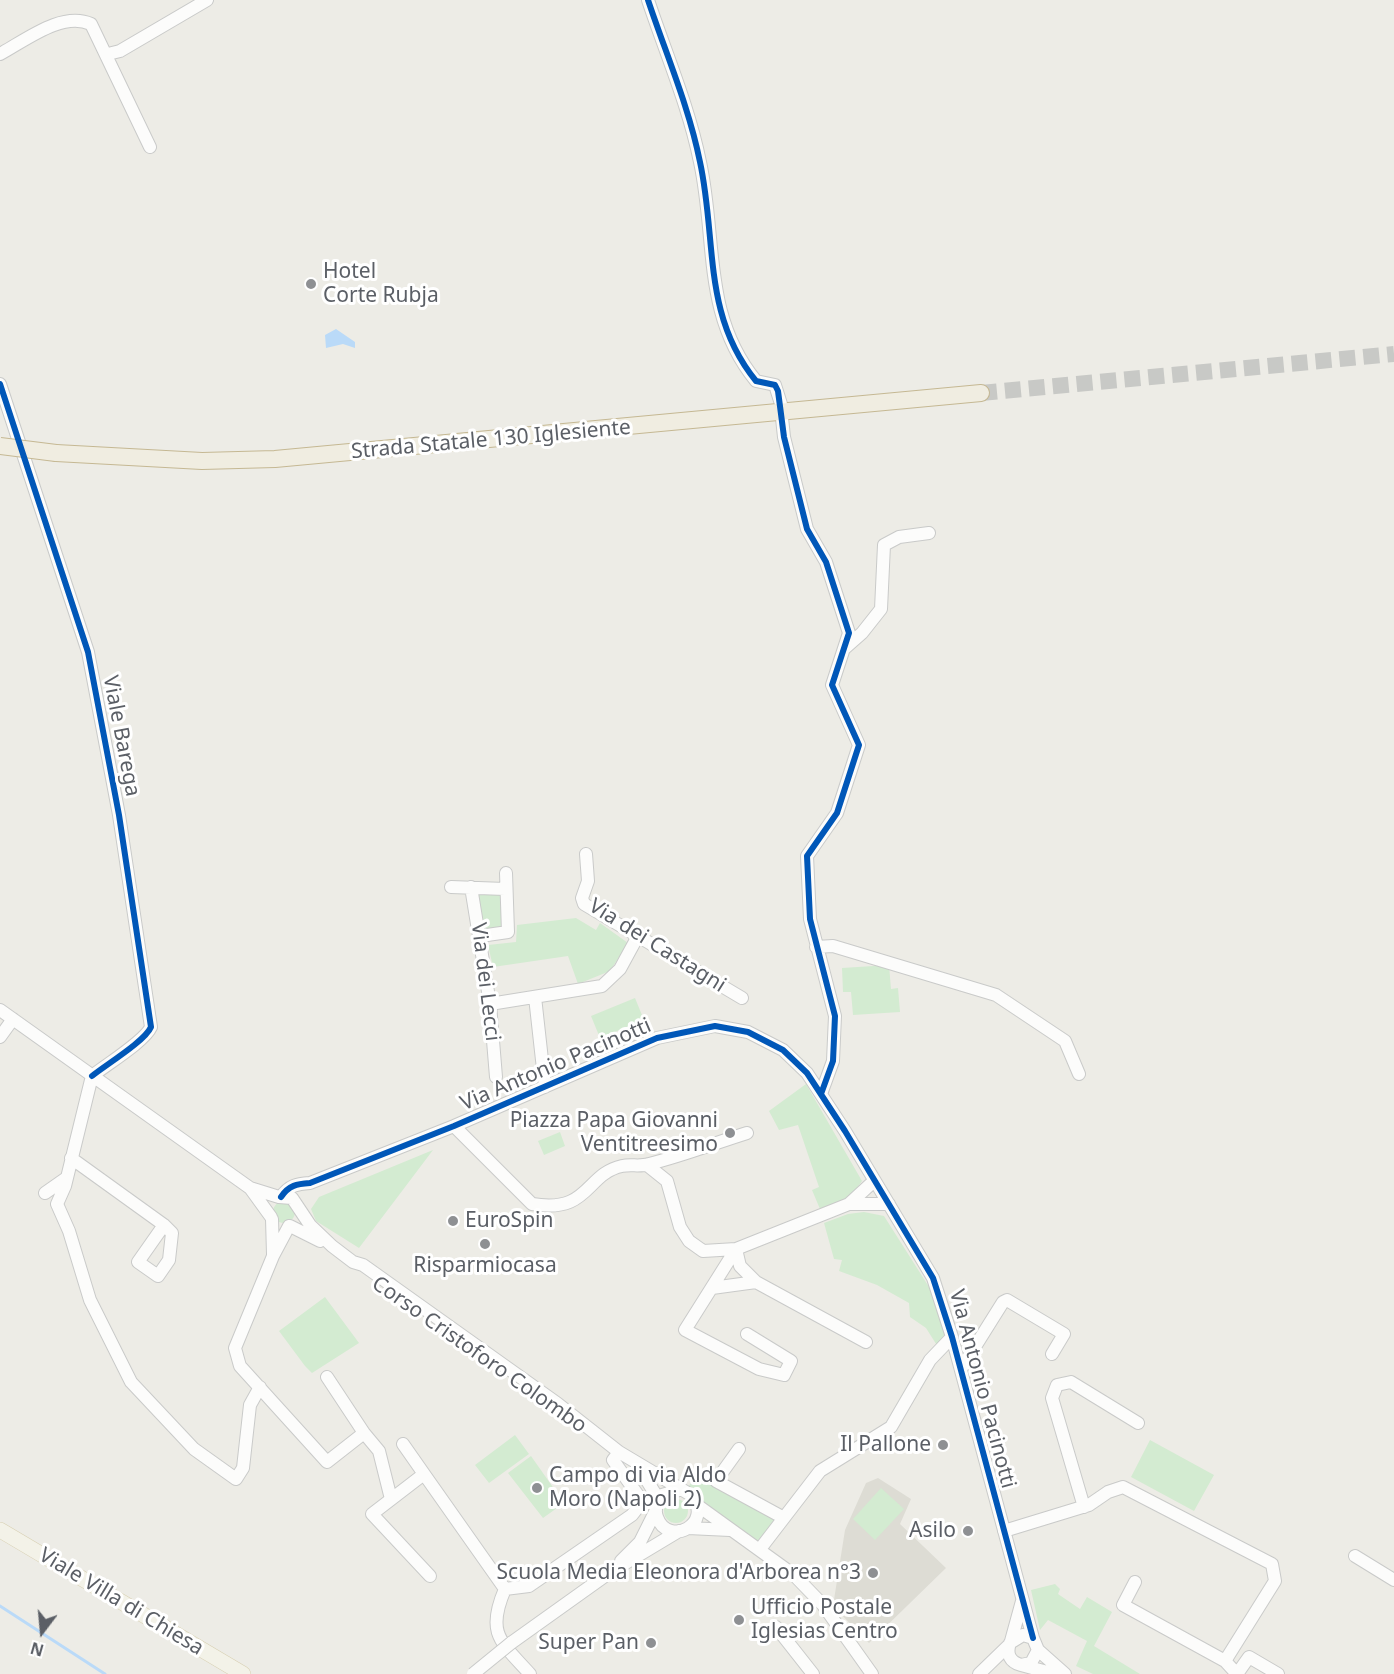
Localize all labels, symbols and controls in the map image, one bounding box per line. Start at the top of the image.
place label: Hotel Corte Rubja [323,259,439,309]
marker: Hotel Corte Rubja [304,277,318,291]
street label: Strada Statale 130 Iglesiente [350,415,632,465]
street label: Viale Barega [97,673,145,799]
street label: Via dei Castagni [584,894,730,998]
street label: Via dei Lecci [465,921,505,1043]
street label: Via Antonio Pacinotti [457,1013,655,1117]
place label: Piazza Papa Giovanni Ventitreesimo [510,1108,718,1158]
marker: Piazza Papa Giovanni Ventitreesimo [723,1126,737,1140]
place label: EuroSpin [465,1208,553,1234]
marker: EuroSpin [446,1214,460,1228]
marker: Risparmiocasa [478,1237,492,1251]
place label: Risparmiocasa [413,1253,557,1279]
street label: Corso Cristoforo Colombo [367,1271,591,1439]
street label: Via Antonio Pacinotti [943,1287,1021,1491]
place label: Il Pallone [840,1432,931,1458]
marker: Il Pallone [936,1438,950,1452]
place label: Campo di via Aldo Moro (Napoli 2) [549,1463,726,1513]
marker: Campo di via Aldo Moro (Napoli 2) [530,1481,544,1495]
place label: Asilo [909,1518,956,1544]
marker: Asilo [961,1524,975,1538]
street label: Viale Villa di Chiesa [34,1543,208,1661]
place label: Scuola Media Eleonora d'Arborea n°3 [497,1560,861,1586]
marker: Scuola Media Eleonora d'Arborea n°3 [866,1566,880,1580]
place label: Ufficio Postale Iglesias Centro [751,1595,898,1645]
north arrow [12,1602,72,1662]
marker: Ufficio Postale Iglesias Centro [732,1613,746,1627]
place label: Super Pan [538,1630,639,1656]
marker: Super Pan [644,1636,658,1650]
text: N [28,1637,46,1662]

